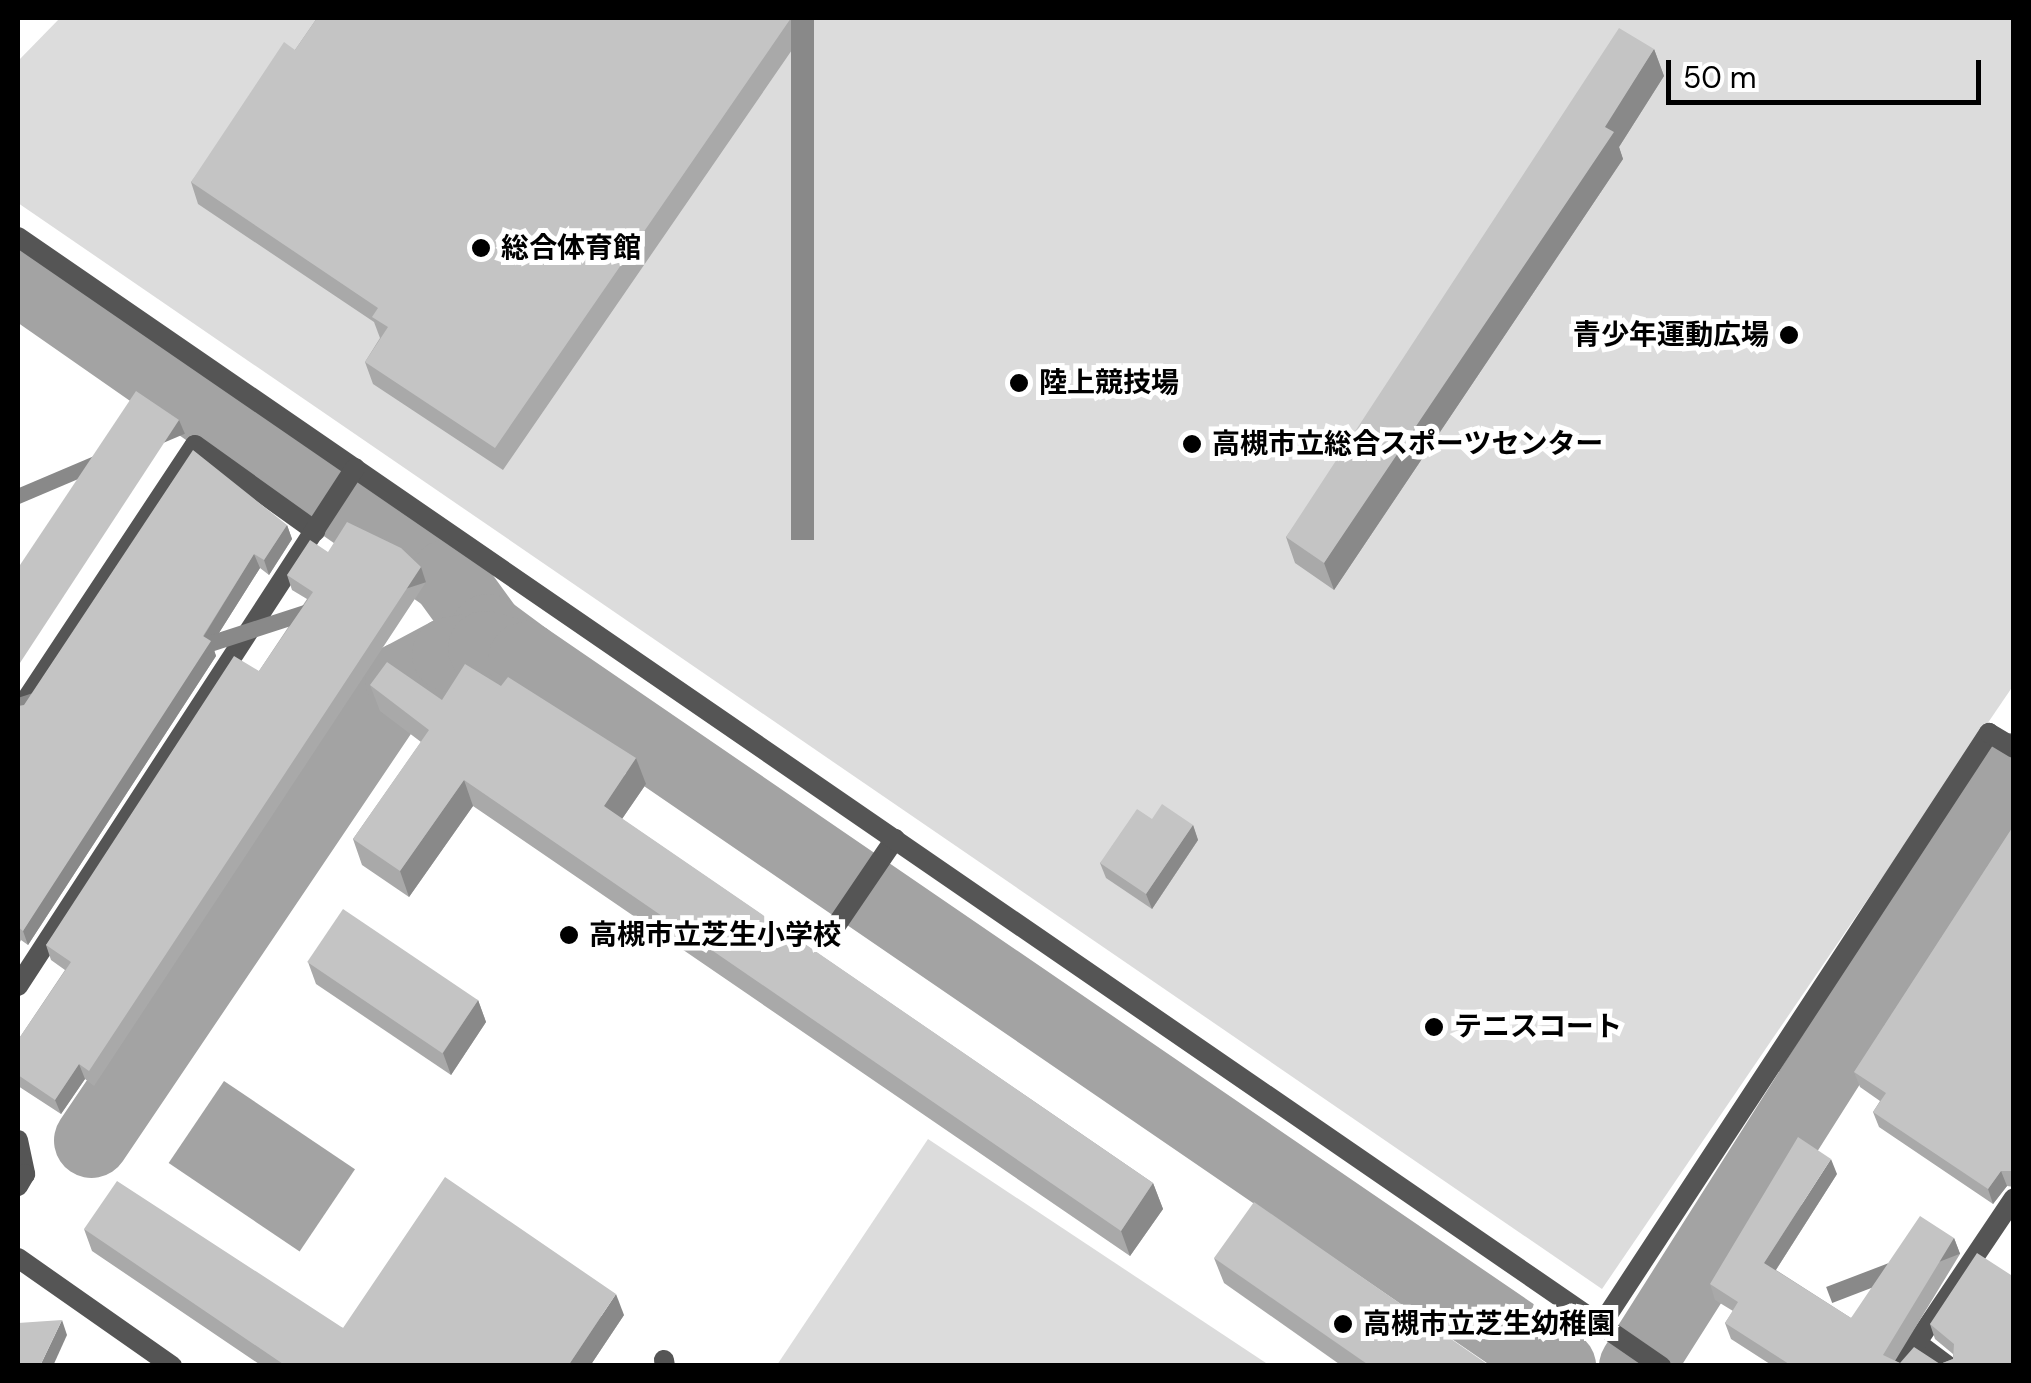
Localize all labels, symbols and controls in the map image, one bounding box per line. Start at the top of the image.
scale bar [1671,40,1986,102]
text: 50 m [1683,58,1757,97]
place label: 総合体育館 [501,231,641,265]
marker: 総合体育館 [470,237,492,259]
place label: 青少年運動広場 [1573,318,1769,352]
marker: 青少年運動広場 [1778,324,1800,346]
place label: 陸上競技場 [1039,366,1179,400]
marker: 陸上競技場 [1008,372,1030,394]
place label: 高槻市立総合スポーツセンター [1212,427,1604,461]
marker: 高槻市立総合スポーツセンター [1181,433,1203,455]
place label: 高槻市立芝生小学校 [589,918,841,952]
marker: 高槻市立芝生小学校 [558,924,580,946]
place label: テニスコート [1454,1010,1622,1044]
marker: テニスコート [1423,1016,1445,1038]
place label: 高槻市立芝生幼稚園 [1363,1307,1615,1341]
marker: 高槻市立芝生幼稚園 [1332,1313,1354,1335]

